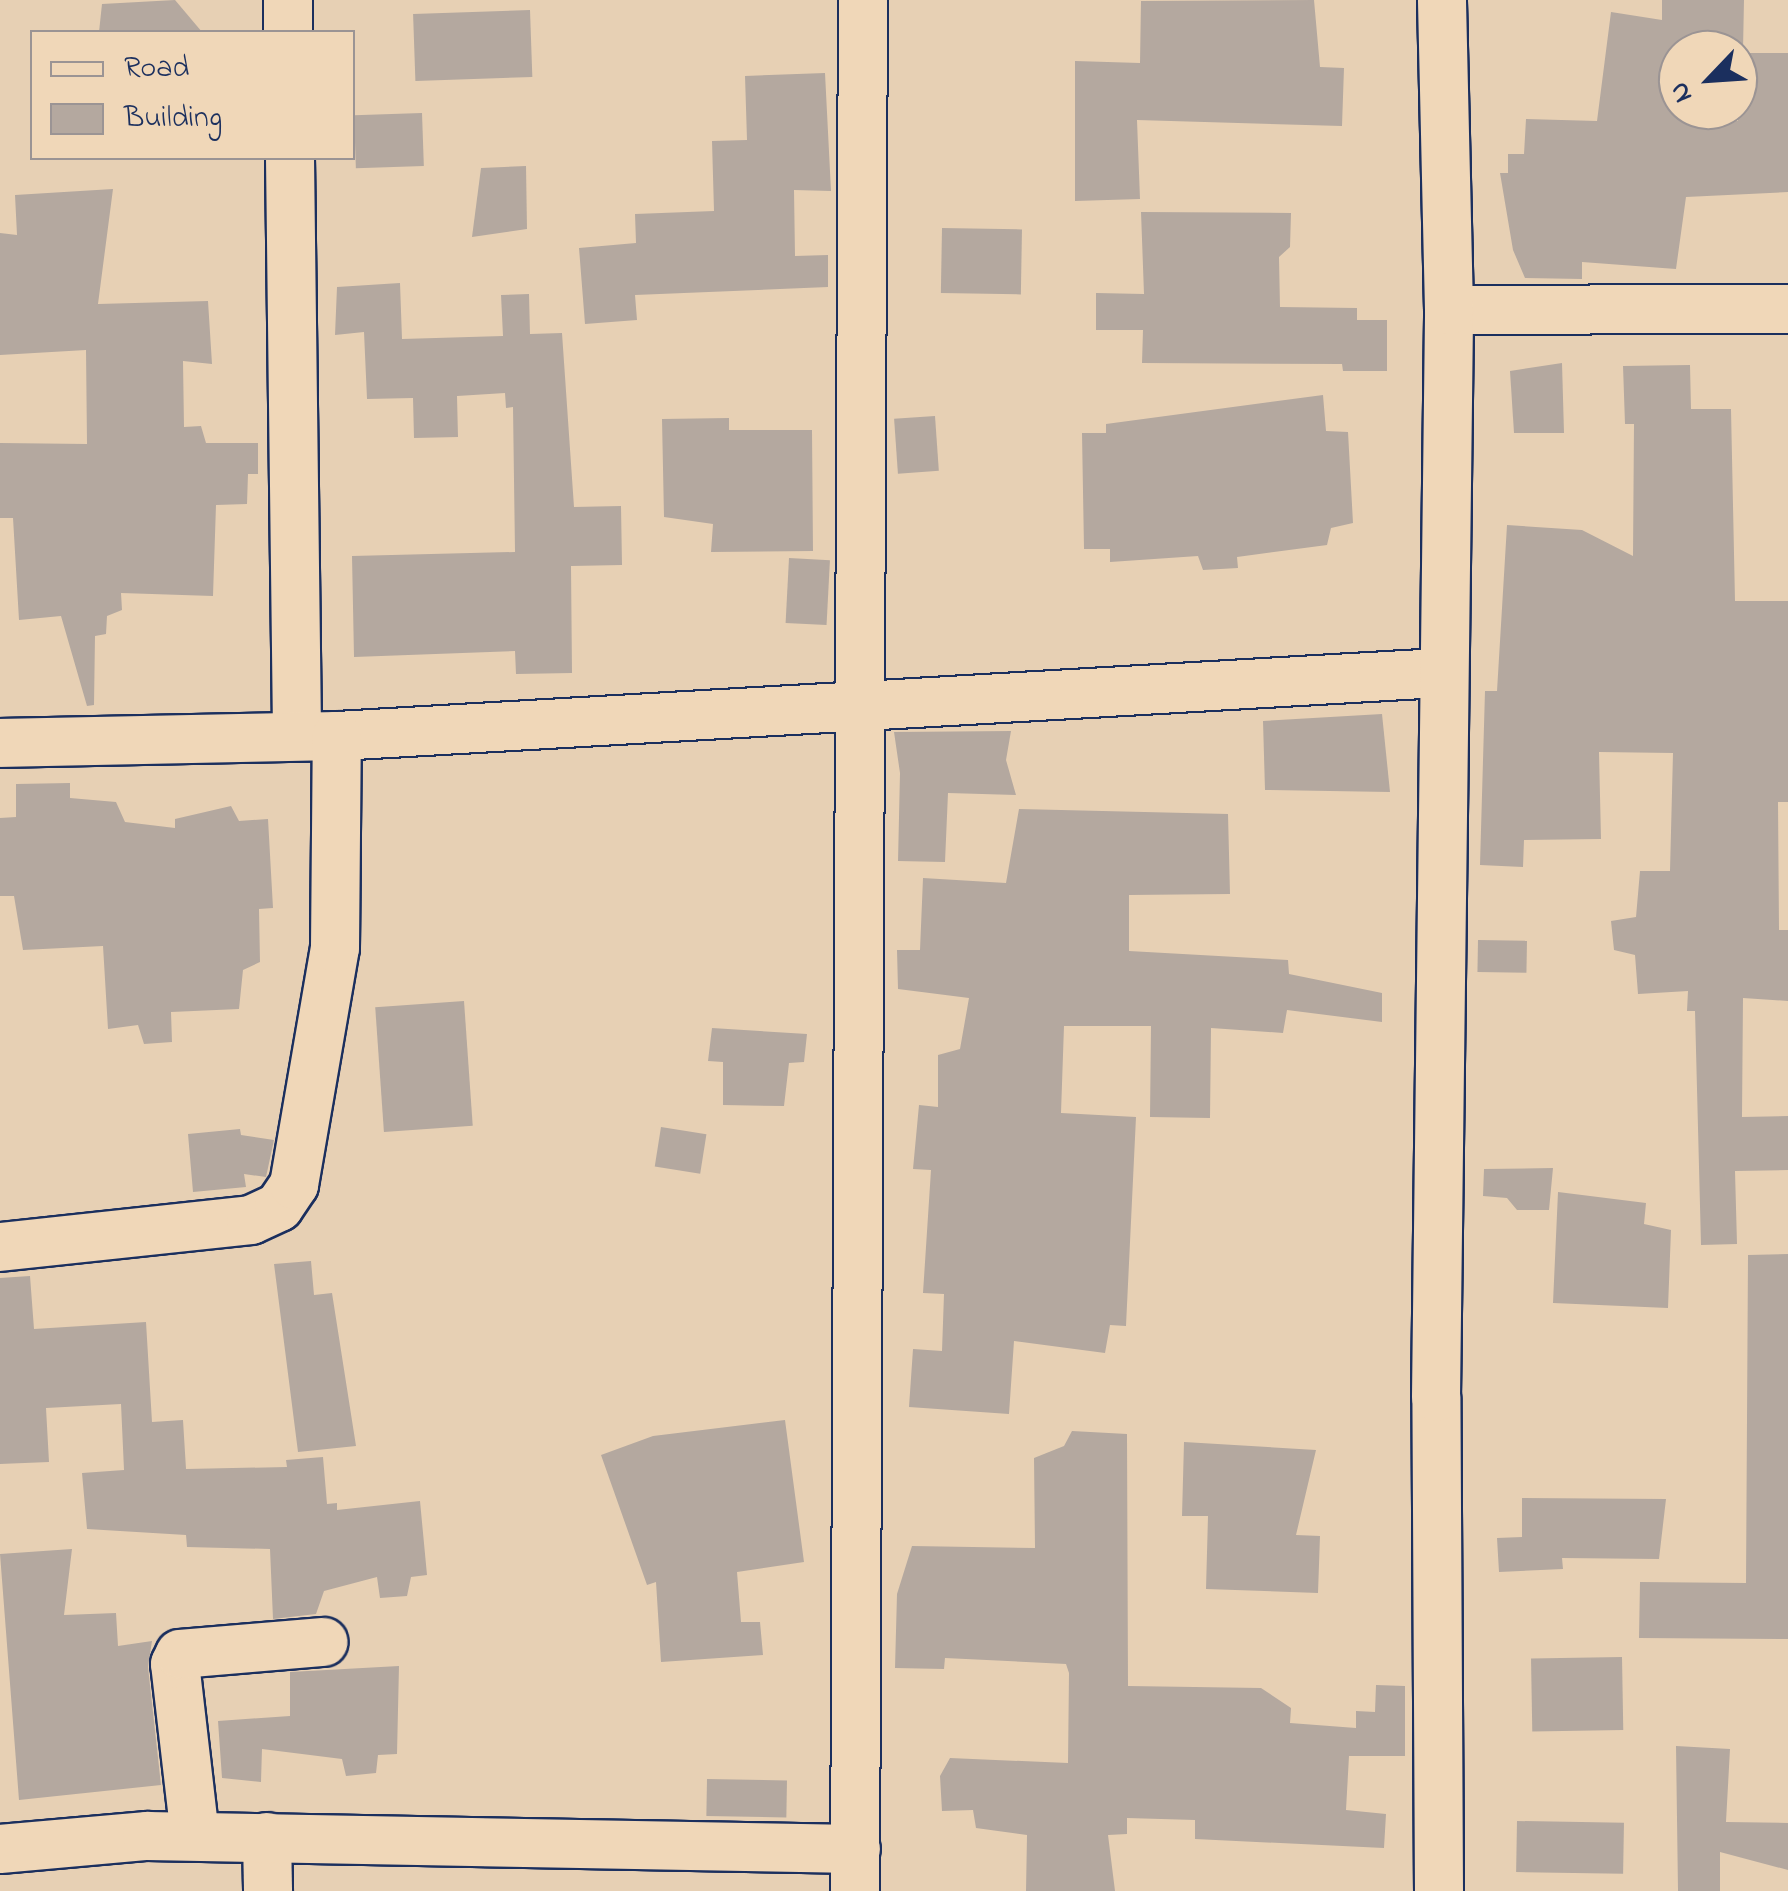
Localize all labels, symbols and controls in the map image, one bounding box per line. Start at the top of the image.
legend [30,30,355,160]
north arrow [1658,30,1758,130]
text: Road [124,47,189,91]
text: N [1660,75,1705,109]
text: Building [124,97,222,141]

